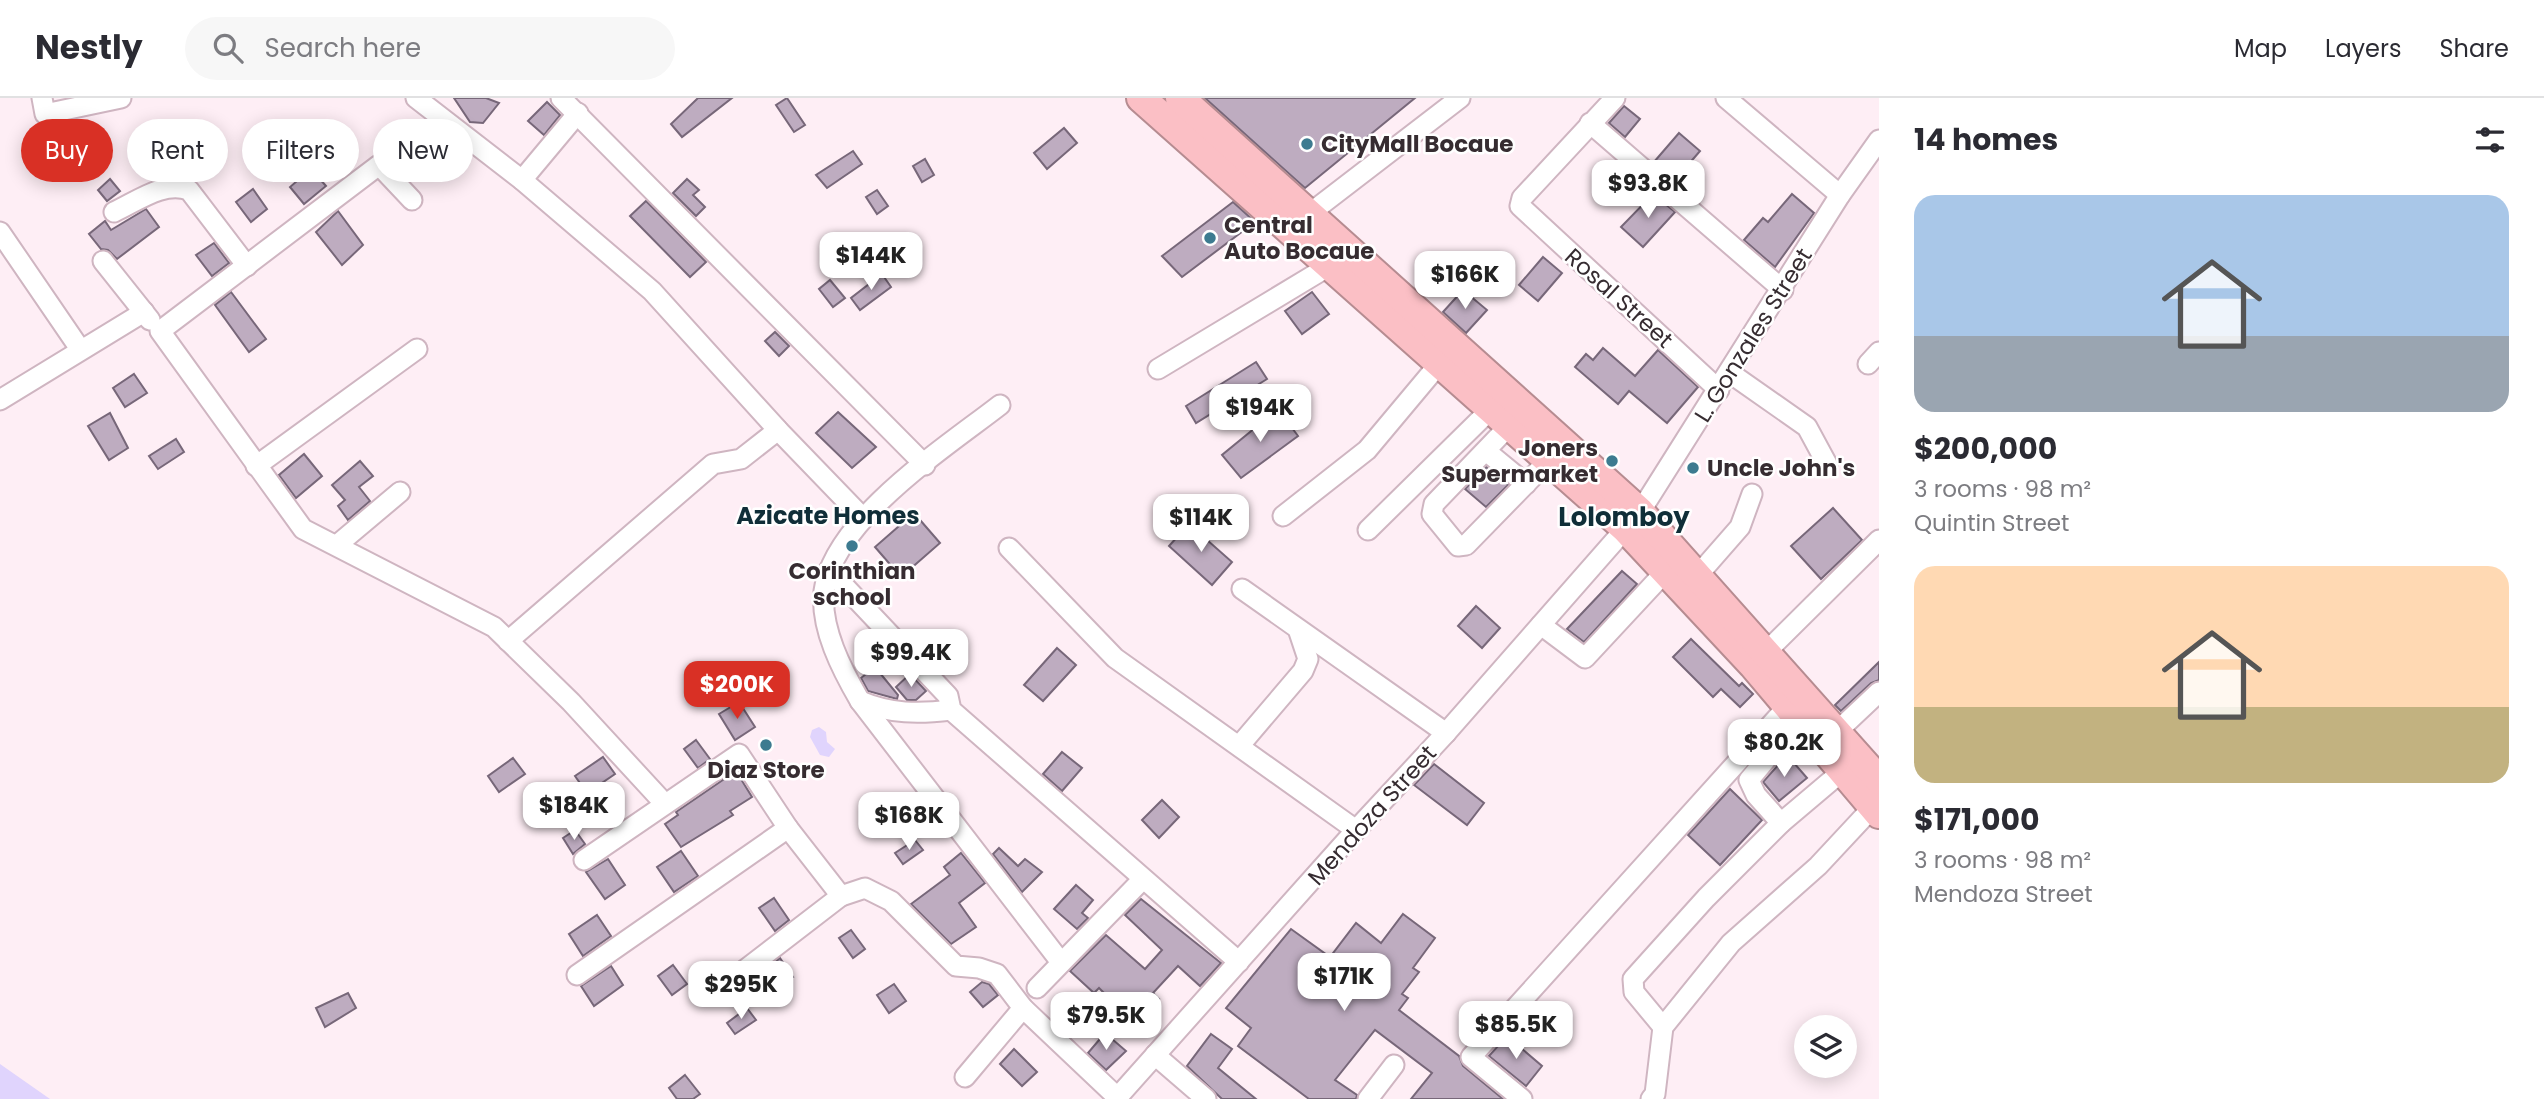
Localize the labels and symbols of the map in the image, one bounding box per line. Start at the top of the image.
place label: CityMall Bocaue [1321,128,1513,160]
marker: CityMall Bocaue [1299,136,1315,152]
pin: $93.8K [1591,160,1705,220]
place label: Central Auto Bocaue [1224,209,1374,267]
marker: Central Auto Bocaue [1202,230,1218,246]
pin: $144K [822,232,920,292]
street label: Rosal Street [1558,241,1680,355]
street label: L. Gonzales Street [1687,242,1819,428]
pin: $166K [1416,252,1514,311]
pin: $194K [1211,384,1309,444]
place label: Joners Supermarket [1441,432,1598,490]
place label: Uncle John's [1707,452,1855,484]
marker: Joners Supermarket [1604,453,1620,469]
marker: Uncle John's [1685,460,1701,476]
pin: $114K [1152,494,1250,554]
district label: Azicate Homes [736,499,920,532]
district label: Lolomboy [1558,499,1690,535]
marker: Corinthian school [844,538,860,554]
place label: Corinthian school [788,555,916,613]
pin: $99.4K [854,630,968,689]
pin: $200K [688,662,786,721]
pin: $80.2K [1727,720,1841,779]
marker: Diaz Store [758,737,774,753]
street label: Mendoza Street [1300,738,1444,892]
place label: Diaz Store [707,754,825,786]
pin: $184K [525,782,623,842]
pin: $168K [860,792,958,852]
pin: $171K [1295,954,1393,1013]
pin: $295K [692,962,790,1021]
pin: $79.5K [1049,992,1163,1052]
pin: $85.5K [1459,1002,1573,1061]

